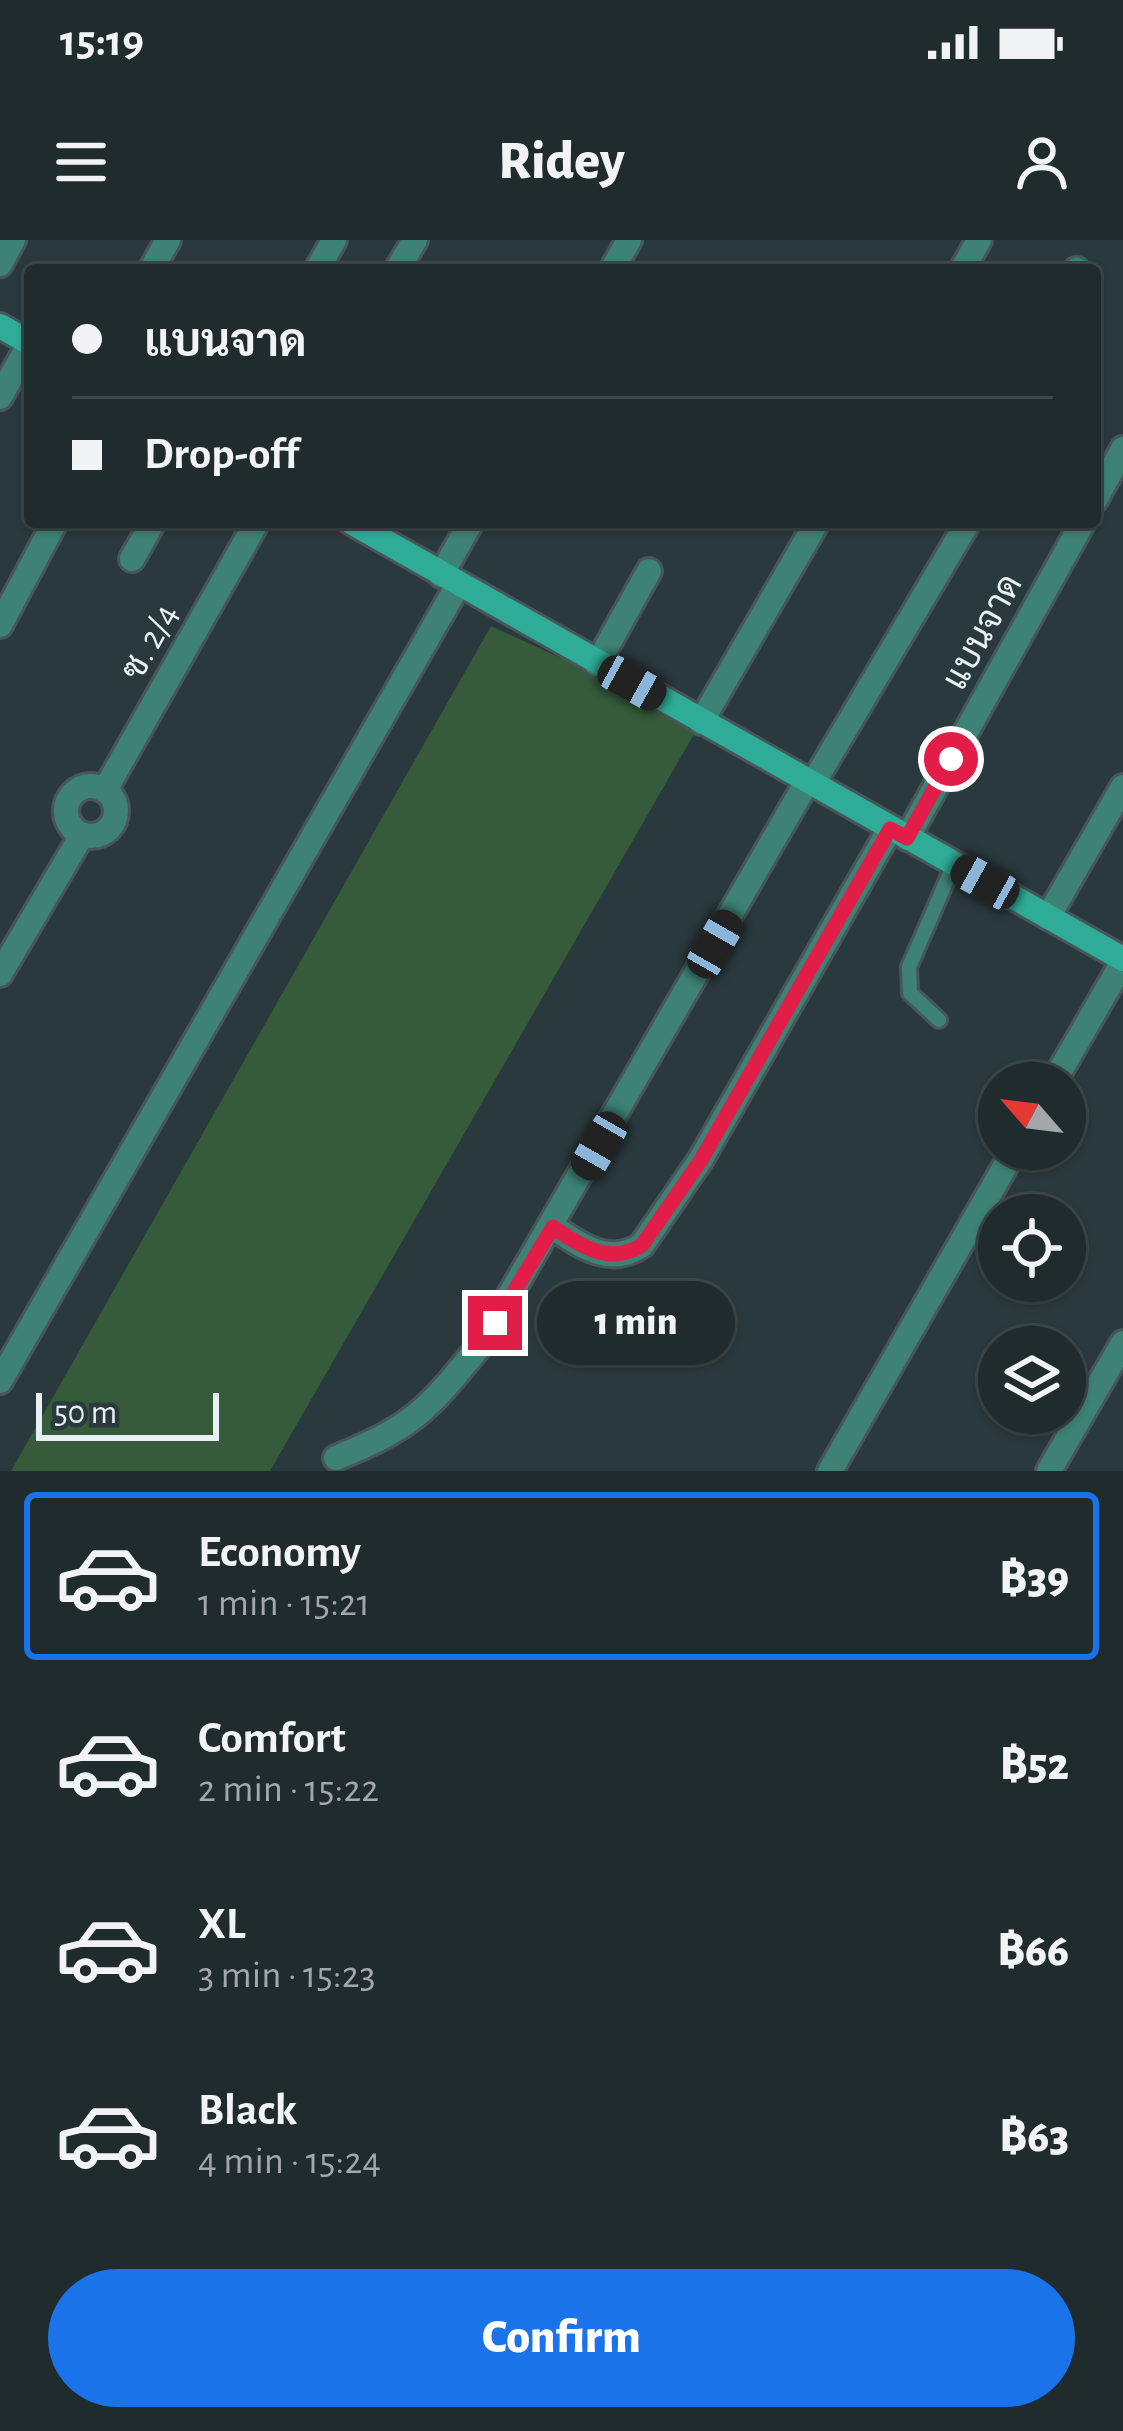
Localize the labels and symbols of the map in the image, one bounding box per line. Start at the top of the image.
street label: แบนจาด [937,568,1029,696]
street label: ซ. 2/4 [115,598,185,686]
car [592,650,672,716]
route start [924,732,978,786]
car [945,849,1025,915]
car [681,904,749,984]
north arrow [978,1062,1086,1170]
car [565,1106,633,1186]
callout: 1 min [537,1281,735,1365]
route end [468,1296,522,1350]
scale bar [36,1387,219,1440]

